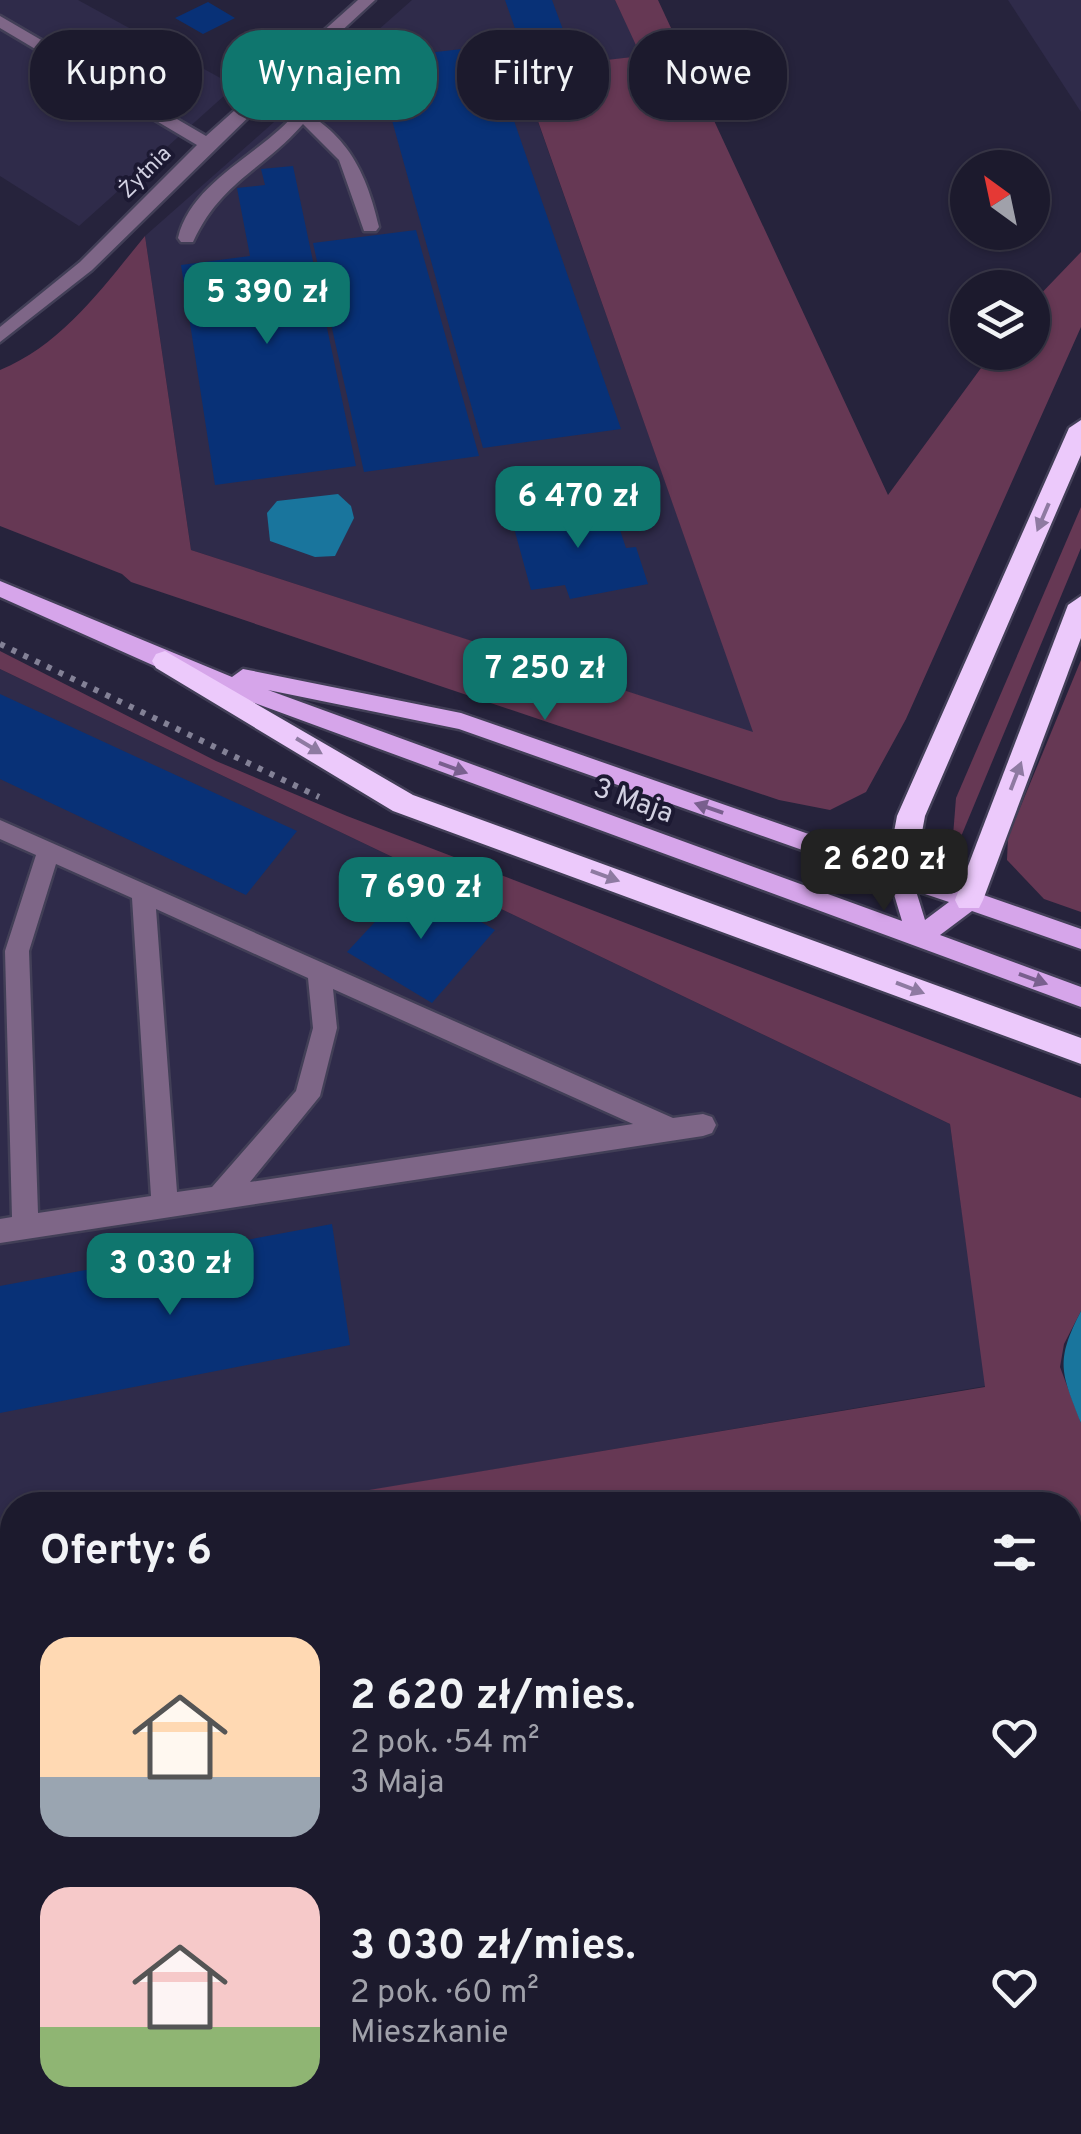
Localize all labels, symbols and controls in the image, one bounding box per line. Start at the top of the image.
chip: Kupno [30,30,202,120]
chip: Wynajem [222,30,437,120]
chip: Filtry [457,30,609,120]
chip: Nowe [629,30,787,120]
street label: Żytnia [113,140,178,205]
north arrow [950,150,1050,250]
map controls [950,150,1050,370]
pin: 5 390 zł [164,262,370,347]
button: layers [950,270,1050,370]
text: 5 390 zł [206,274,328,314]
pin: 6 470 zł [475,466,681,551]
text: 6 470 zł [517,478,639,518]
one-way arrow [1035,502,1051,532]
pin: 7 250 zł [442,638,648,723]
text: 7 250 zł [485,650,605,690]
one-way arrow [294,737,323,754]
one-way arrow [1009,760,1024,790]
one-way arrow [438,761,468,776]
street label: 3 Maja [588,771,678,833]
one-way arrow [693,800,723,815]
pin: 2 620 zł [781,829,987,914]
text: 2 620 zł [823,841,945,881]
pin: 7 690 zł [318,857,524,942]
text: 7 690 zł [361,869,481,909]
one-way arrow [591,869,621,884]
one-way arrow [1018,972,1048,987]
one-way arrow [896,980,926,996]
pin: 3 030 zł [67,1233,273,1318]
text: 3 030 zł [109,1245,231,1285]
icon: filters [987,1525,1042,1580]
text: Oferty: 6 [40,1526,212,1579]
text: 2 620 zł/mies. [350,1671,635,1724]
icon: home [120,1677,240,1797]
icon: heart [987,1710,1042,1765]
text: 2 pok. · 54 m² [350,1724,540,1764]
text: 3 Maja [350,1764,444,1804]
text: 3 030 zł/mies. [350,1921,636,1974]
icon: home [120,1927,240,2047]
icon: heart [987,1960,1042,2015]
text: 2 pok. · 60 m² [350,1974,539,2014]
text: Mieszkanie [350,2014,508,2054]

